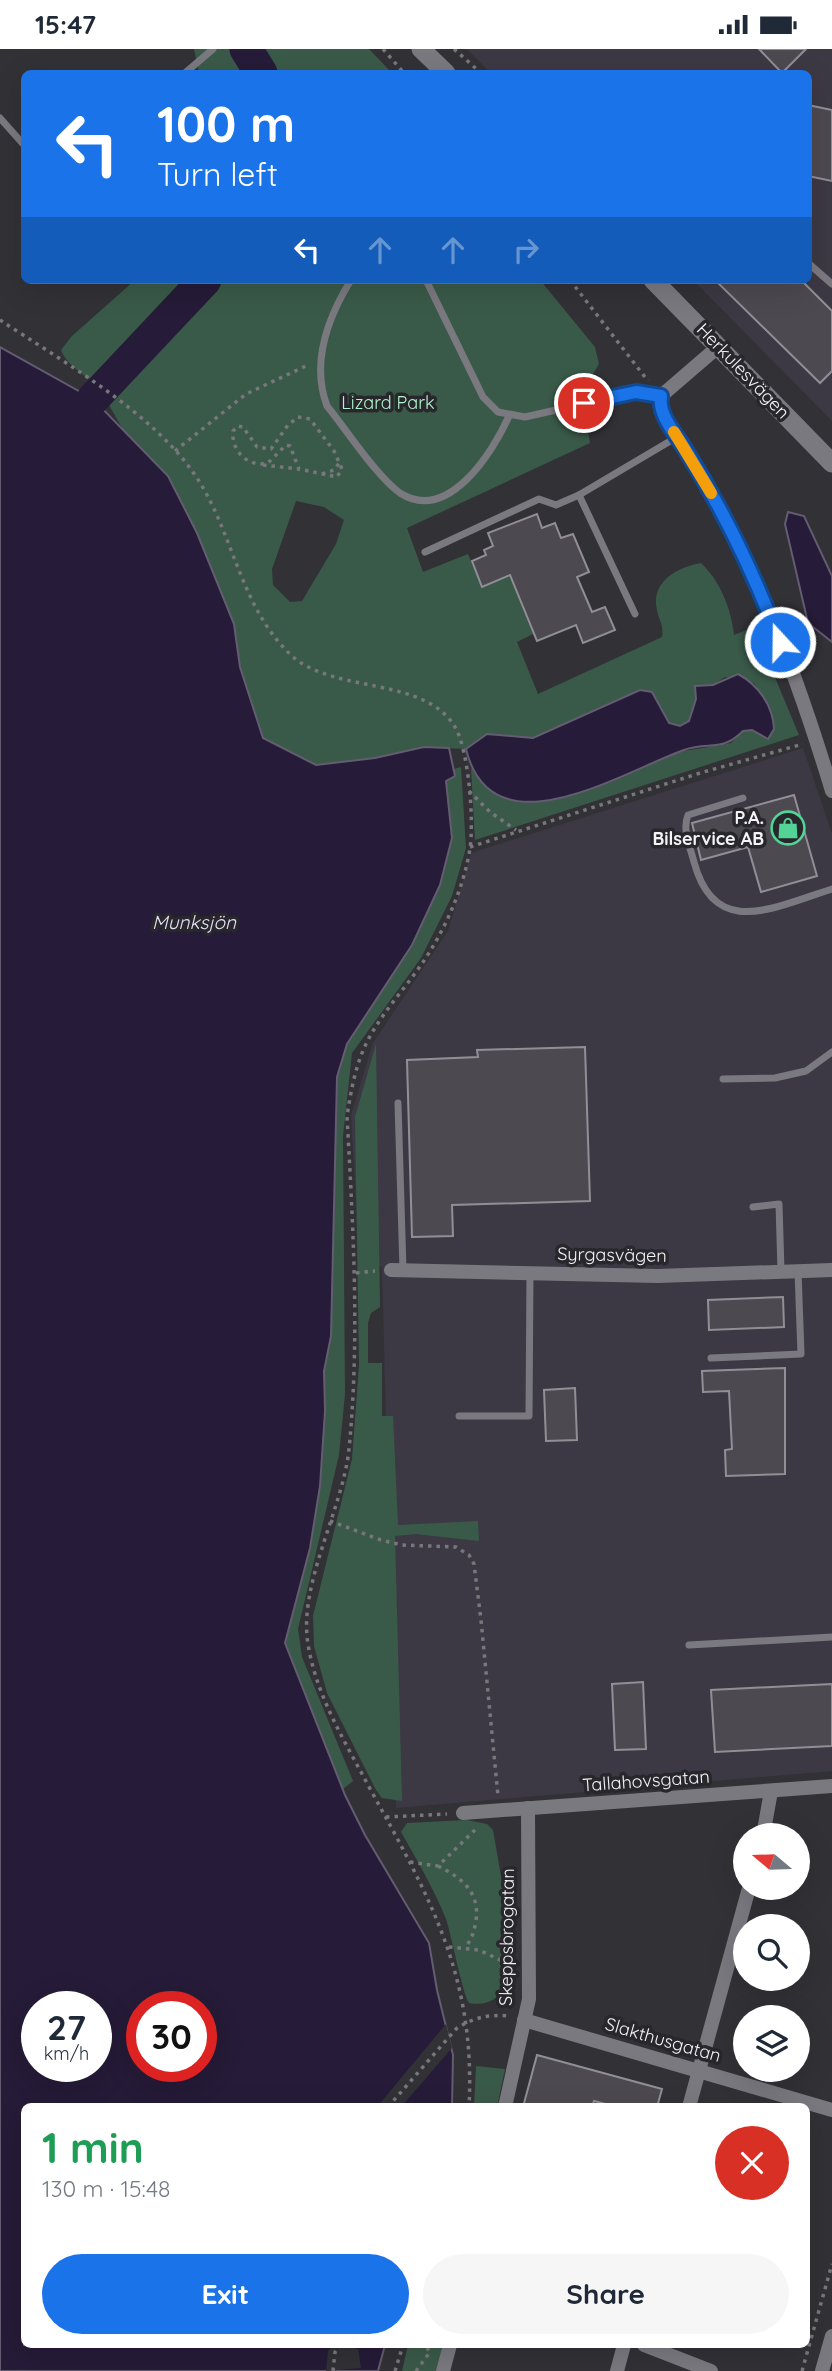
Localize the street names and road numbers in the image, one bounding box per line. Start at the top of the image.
street label: Herkulesvägen [692,318,795,423]
street label: Syrgasvägen [557,1242,667,1267]
street label: Tallahovsgatan [582,1765,710,1796]
street label: Skeppsbrogatan [494,1868,519,2006]
street label: Slakthusgatan [603,2012,724,2067]

